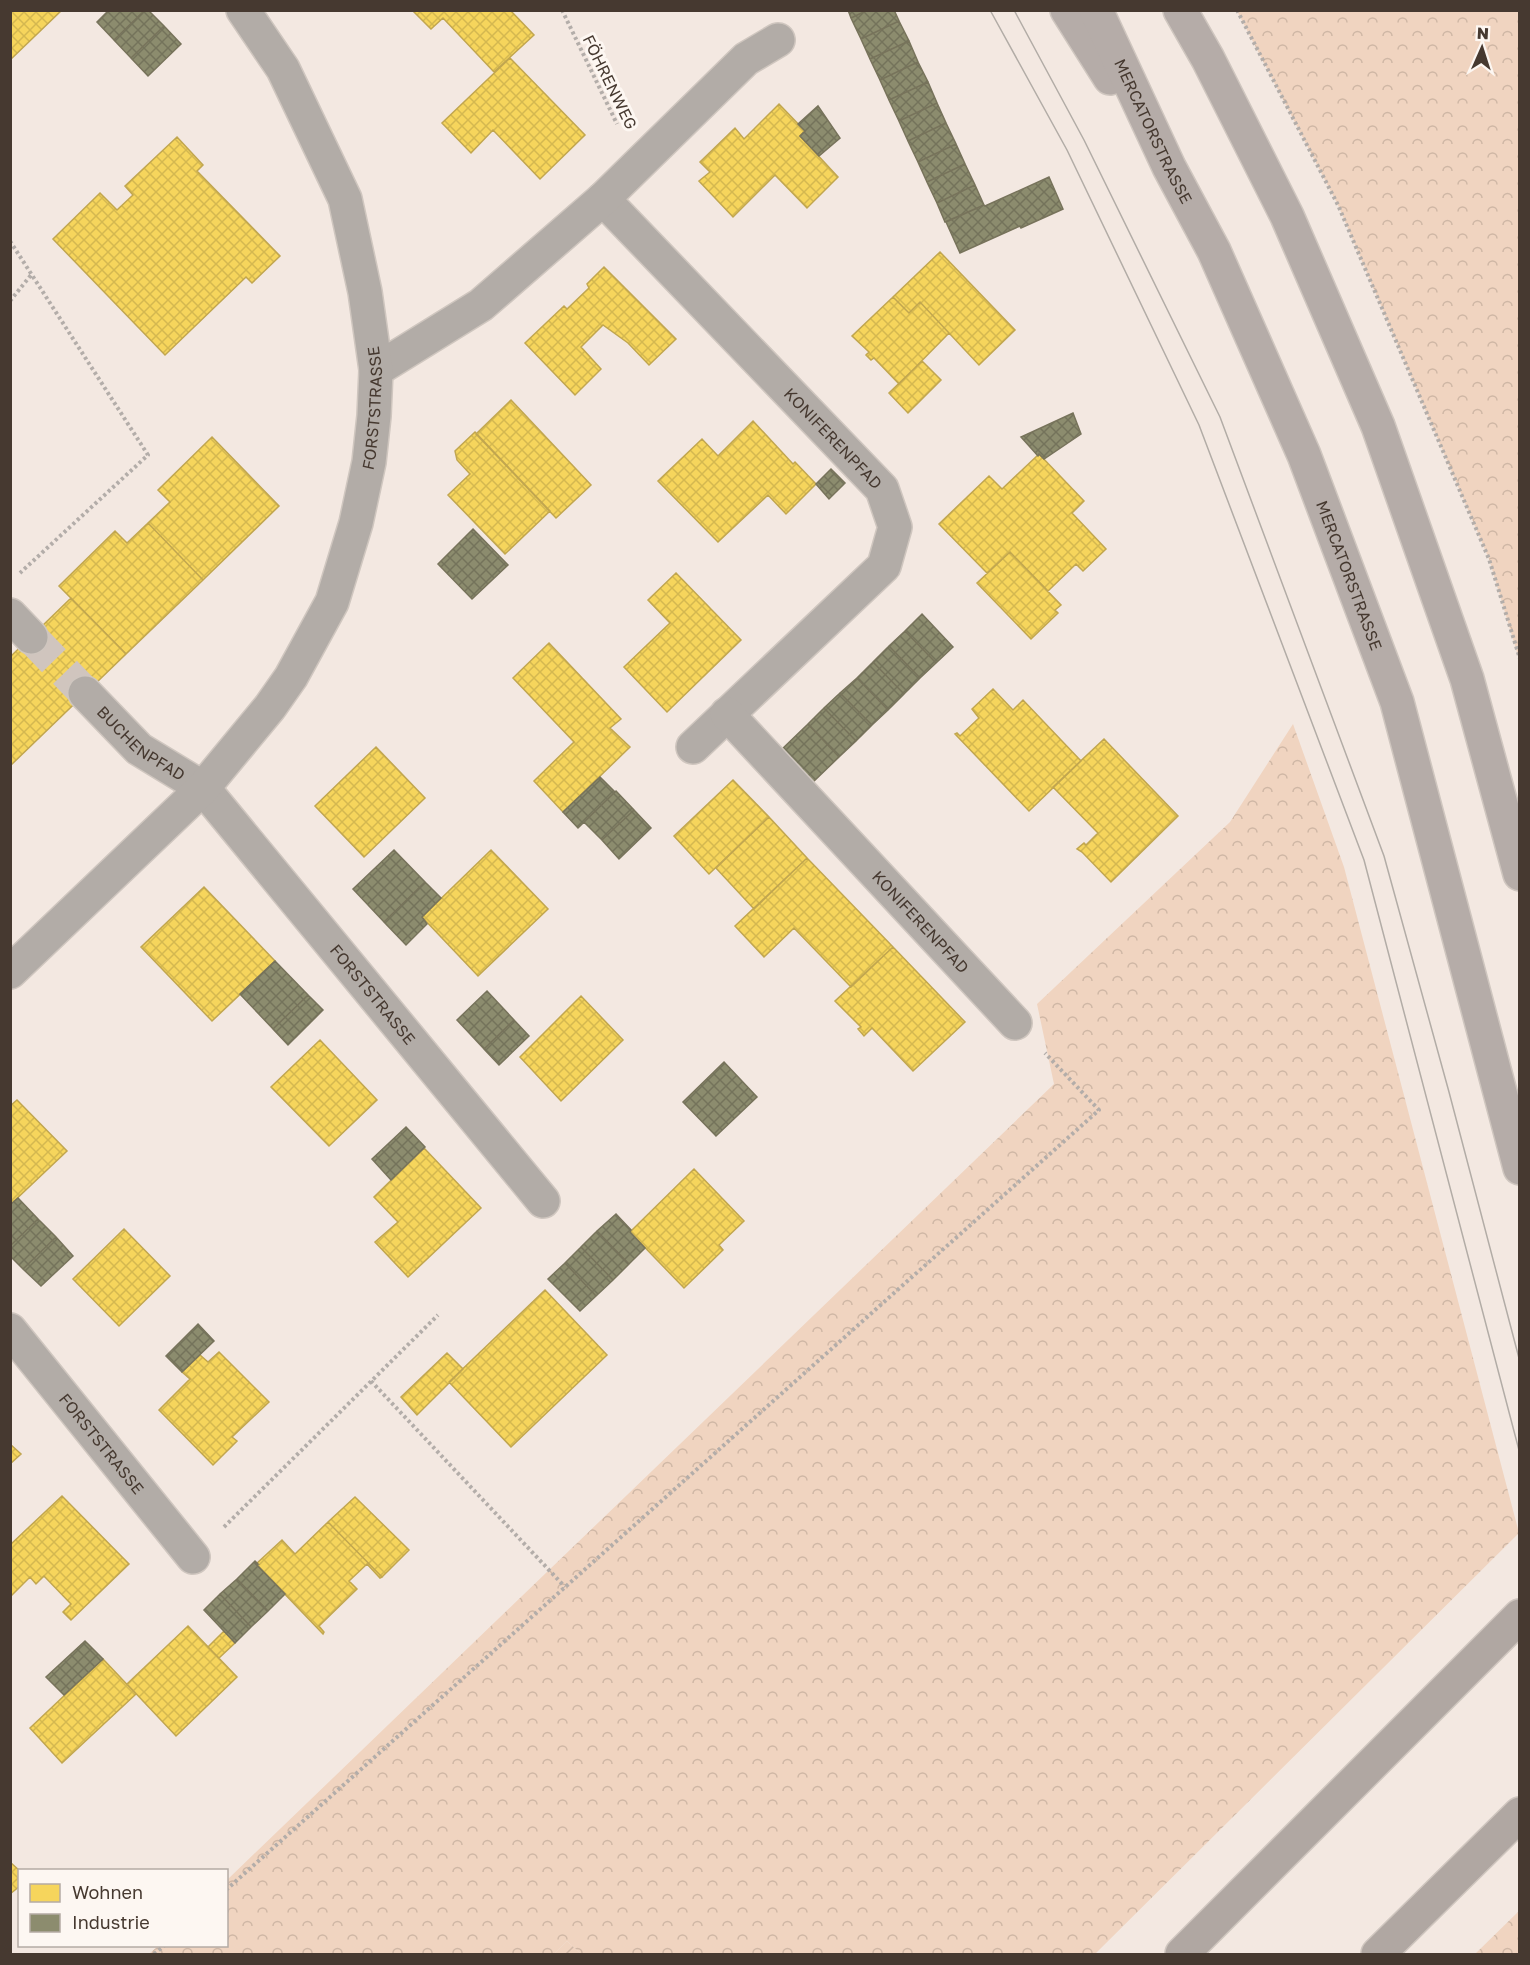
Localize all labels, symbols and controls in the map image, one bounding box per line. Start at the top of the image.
north arrow [1452,18,1512,78]
text: N [1476,23,1489,43]
street label: FÖHRENWEG [579,32,641,132]
street label: MERCATORSTRASSE [1110,55,1197,207]
street label: FORSTSTRASSE [358,345,386,472]
street label: KONIFERENPFAD [780,383,886,493]
street label: MERCATORSTRASSE [1312,498,1387,653]
street label: BUCHENPFAD [93,702,189,785]
street label: KONIFERENPFAD [868,866,973,977]
street label: FORSTSTRASSE [326,940,420,1048]
street label: FORSTSTRASSE [55,1389,148,1498]
legend [18,1869,228,1947]
text: Wohnen [72,1881,143,1903]
text: Industrie [72,1911,150,1933]

